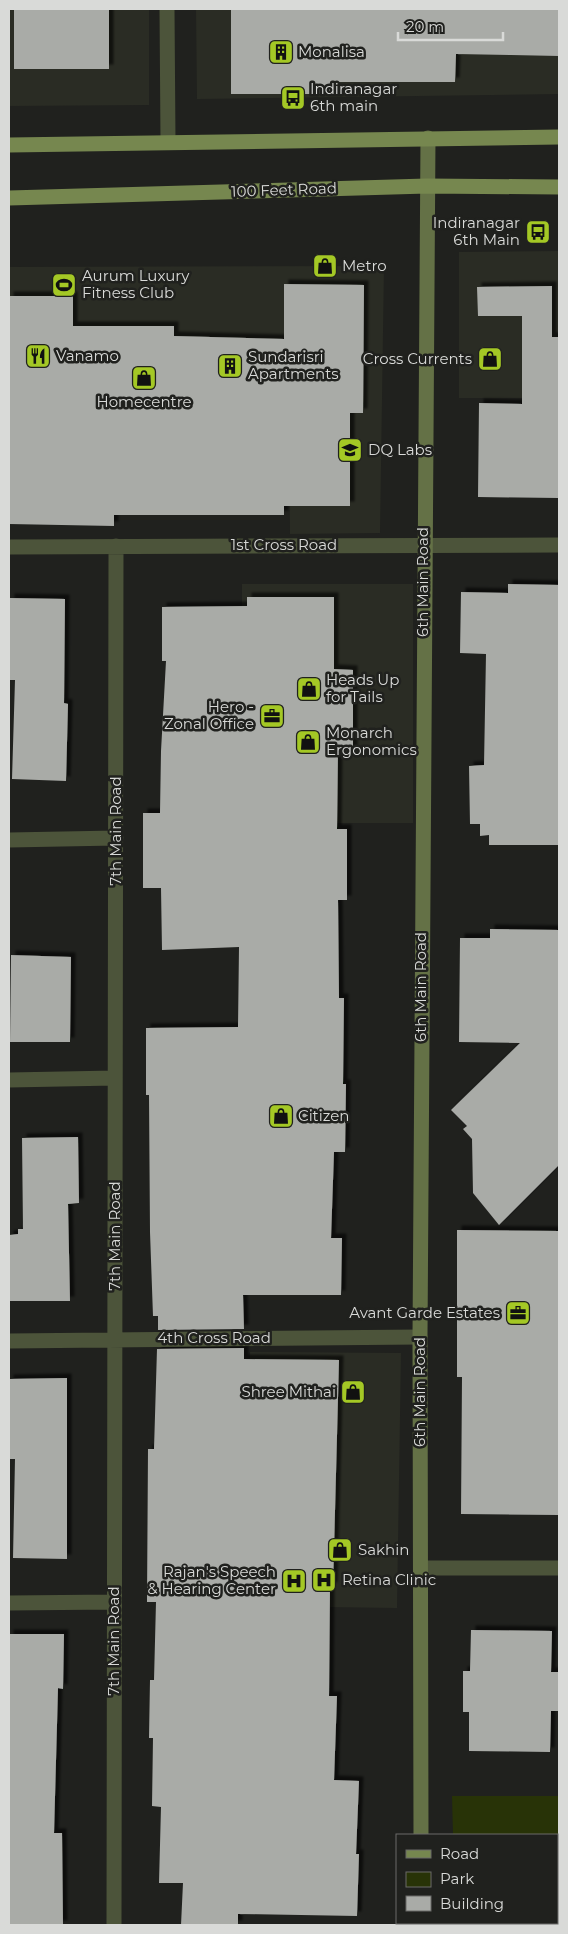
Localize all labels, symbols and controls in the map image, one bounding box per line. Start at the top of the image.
scale bar [398,10,503,42]
text: 20 m [406,17,444,36]
building icon: Monalisa [268,39,294,65]
place label: Monalisa [298,42,365,61]
place label: Indiranagar 6th main [310,79,397,115]
bus stop icon: Indiranagar 6th main [280,85,306,111]
street label: 100 Feet Road [231,178,337,201]
place label: Indiranagar 6th Main [433,213,520,249]
bus stop icon: Indiranagar 6th Main [525,219,551,245]
shop icon: Metro [312,253,338,279]
place label: Metro [342,256,387,275]
place label: Aurum Luxury Fitness Club [82,266,190,302]
sports icon: Aurum Luxury Fitness Club [51,272,77,298]
restaurant icon: Vanamo [25,343,51,369]
place label: Vanamo [56,346,119,365]
shop icon: Cross Currents [477,346,503,372]
place label: Sundarisri Apartments [248,347,339,383]
place label: Cross Currents [363,349,472,368]
building icon: Sundarisri Apartments [217,353,243,379]
shop icon: Homecentre [131,365,157,391]
place label: Homecentre [96,392,192,411]
school or university icon: DQ Labs [337,437,363,463]
place label: DQ Labs [368,440,432,459]
street label: 6th Main Road [413,527,432,637]
street label: 1st Cross Road [231,535,337,554]
place label: Heads Up for Tails [326,670,399,706]
shop icon: Heads Up for Tails [296,676,322,702]
place label: Hero - Zonal Office [164,697,254,733]
office icon: Hero - Zonal Office [259,703,285,729]
place label: Monarch Ergonomics [326,723,417,759]
shop icon: Monarch Ergonomics [295,729,321,755]
street label: 7th Main Road [106,776,125,886]
street label: 6th Main Road [411,932,430,1042]
shop icon: Citizen [268,1103,294,1129]
place label: Citizen [298,1106,349,1125]
street label: 7th Main Road [105,1181,124,1291]
office icon: Avant Garde Estates [505,1300,531,1326]
place label: Avant Garde Estates [349,1303,500,1322]
street label: 4th Cross Road [157,1328,271,1347]
street label: 6th Main Road [410,1337,429,1447]
shop icon: Shree Mithai [340,1379,366,1405]
place label: Shree Mithai [241,1382,336,1401]
shop icon: Sakhin [327,1537,353,1563]
place label: Sakhin [358,1540,409,1559]
place label: Rajan's Speech & Hearing Center [147,1562,276,1598]
hospital icon: Retina Clinic [311,1567,337,1593]
hospital icon: Rajan's Speech & Hearing Center [281,1568,307,1594]
place label: Retina Clinic [342,1570,436,1589]
street label: 7th Main Road [104,1586,123,1696]
legend [396,1834,558,1924]
text: Road [440,1844,479,1863]
text: Park [440,1869,474,1888]
text: Building [440,1894,504,1913]

